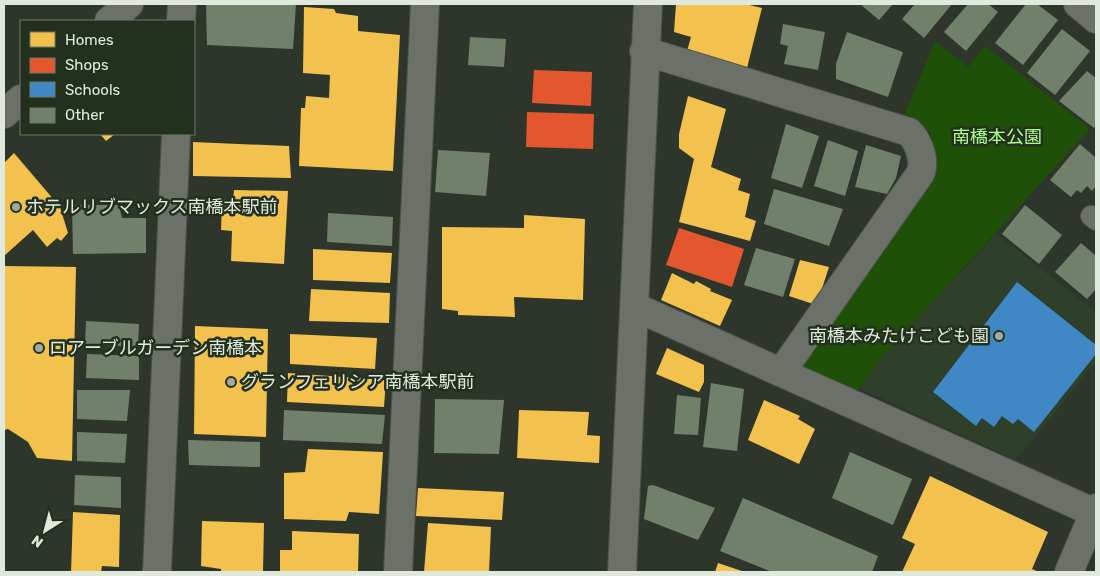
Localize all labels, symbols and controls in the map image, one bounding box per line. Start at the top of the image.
legend [20,20,195,135]
text: Homes [65,31,114,49]
text: Shops [65,56,109,74]
text: Schools [65,81,121,99]
text: Other [65,106,105,124]
park label: 南橋本公園 [952,126,1042,148]
place label: ホテルリブマックス南橋本駅前 [26,196,277,218]
marker: ホテルリブマックス南橋本駅前 [10,201,22,213]
place label: 南橋本みたけこども園 [809,325,989,347]
marker: 南橋本みたけこども園 [993,330,1005,342]
place label: ロアーブルガーデン南橋本 [49,337,262,359]
marker: ロアーブルガーデン南橋本 [33,342,45,354]
place label: グランフェリシア南橋本駅前 [241,371,474,393]
marker: グランフェリシア南橋本駅前 [225,376,237,388]
north arrow [20,506,70,556]
text: N [29,531,47,551]

